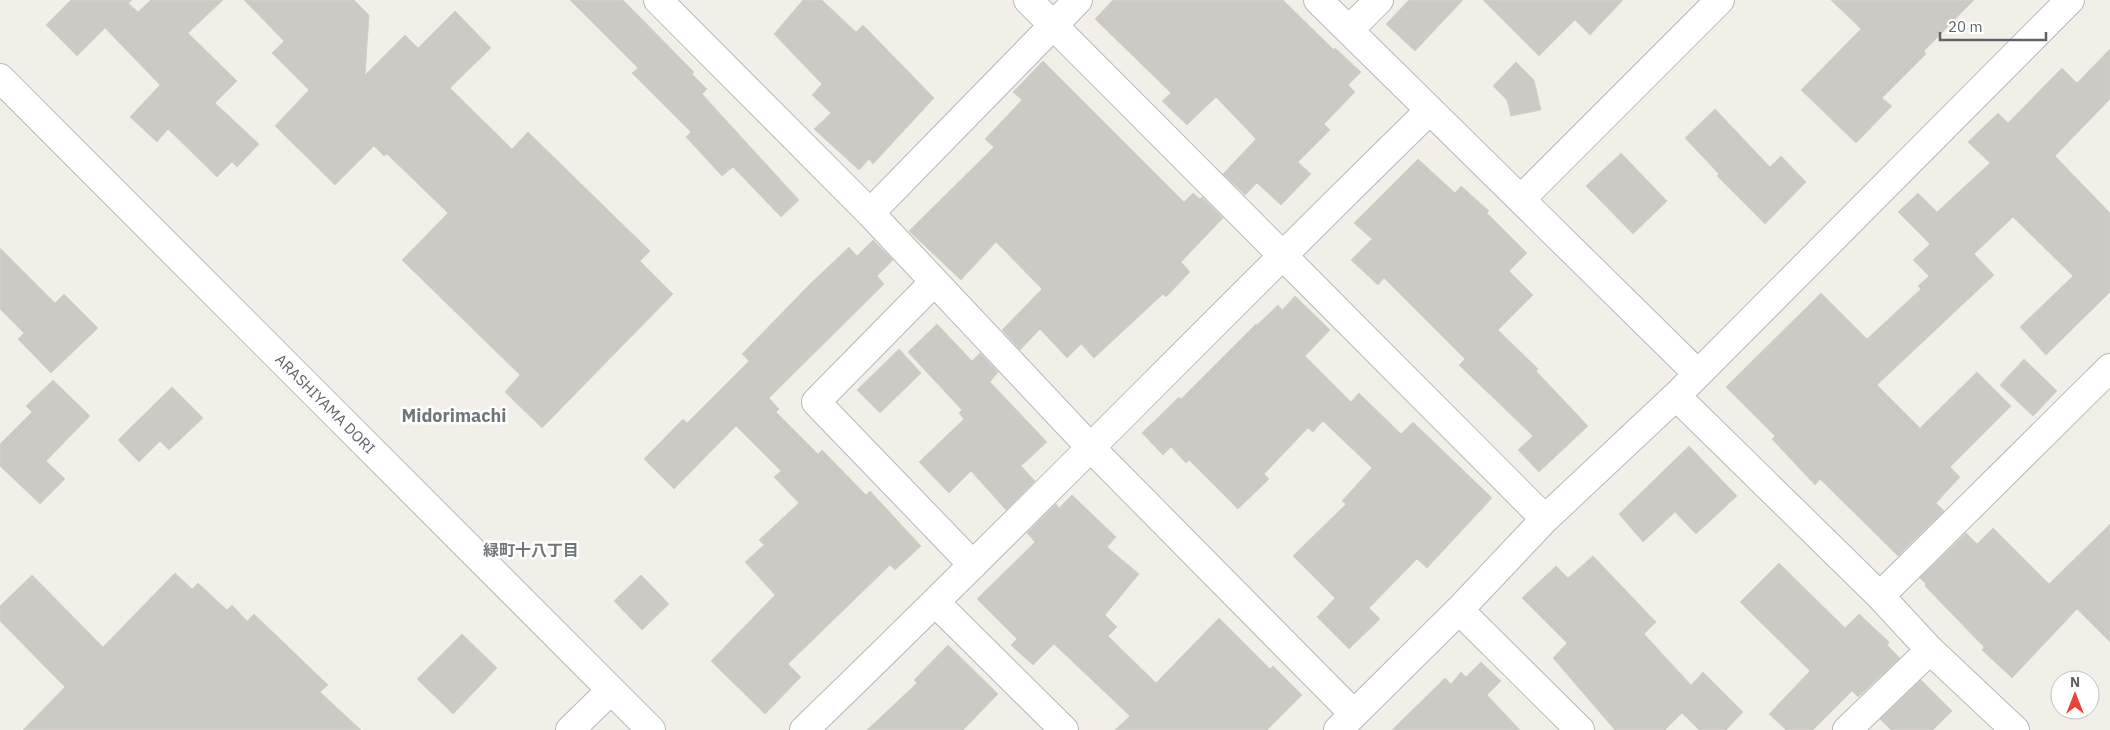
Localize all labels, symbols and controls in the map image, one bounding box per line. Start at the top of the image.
scale bar [1940,10,2046,42]
text: 20 m [1948,17,1983,36]
street label: ARASHIYAMA DORI [271,350,379,458]
district label: Midorimachi [402,404,506,427]
district label: 緑町十八丁目 [483,540,579,560]
north arrow [2050,670,2100,720]
text: N [2070,673,2080,691]

